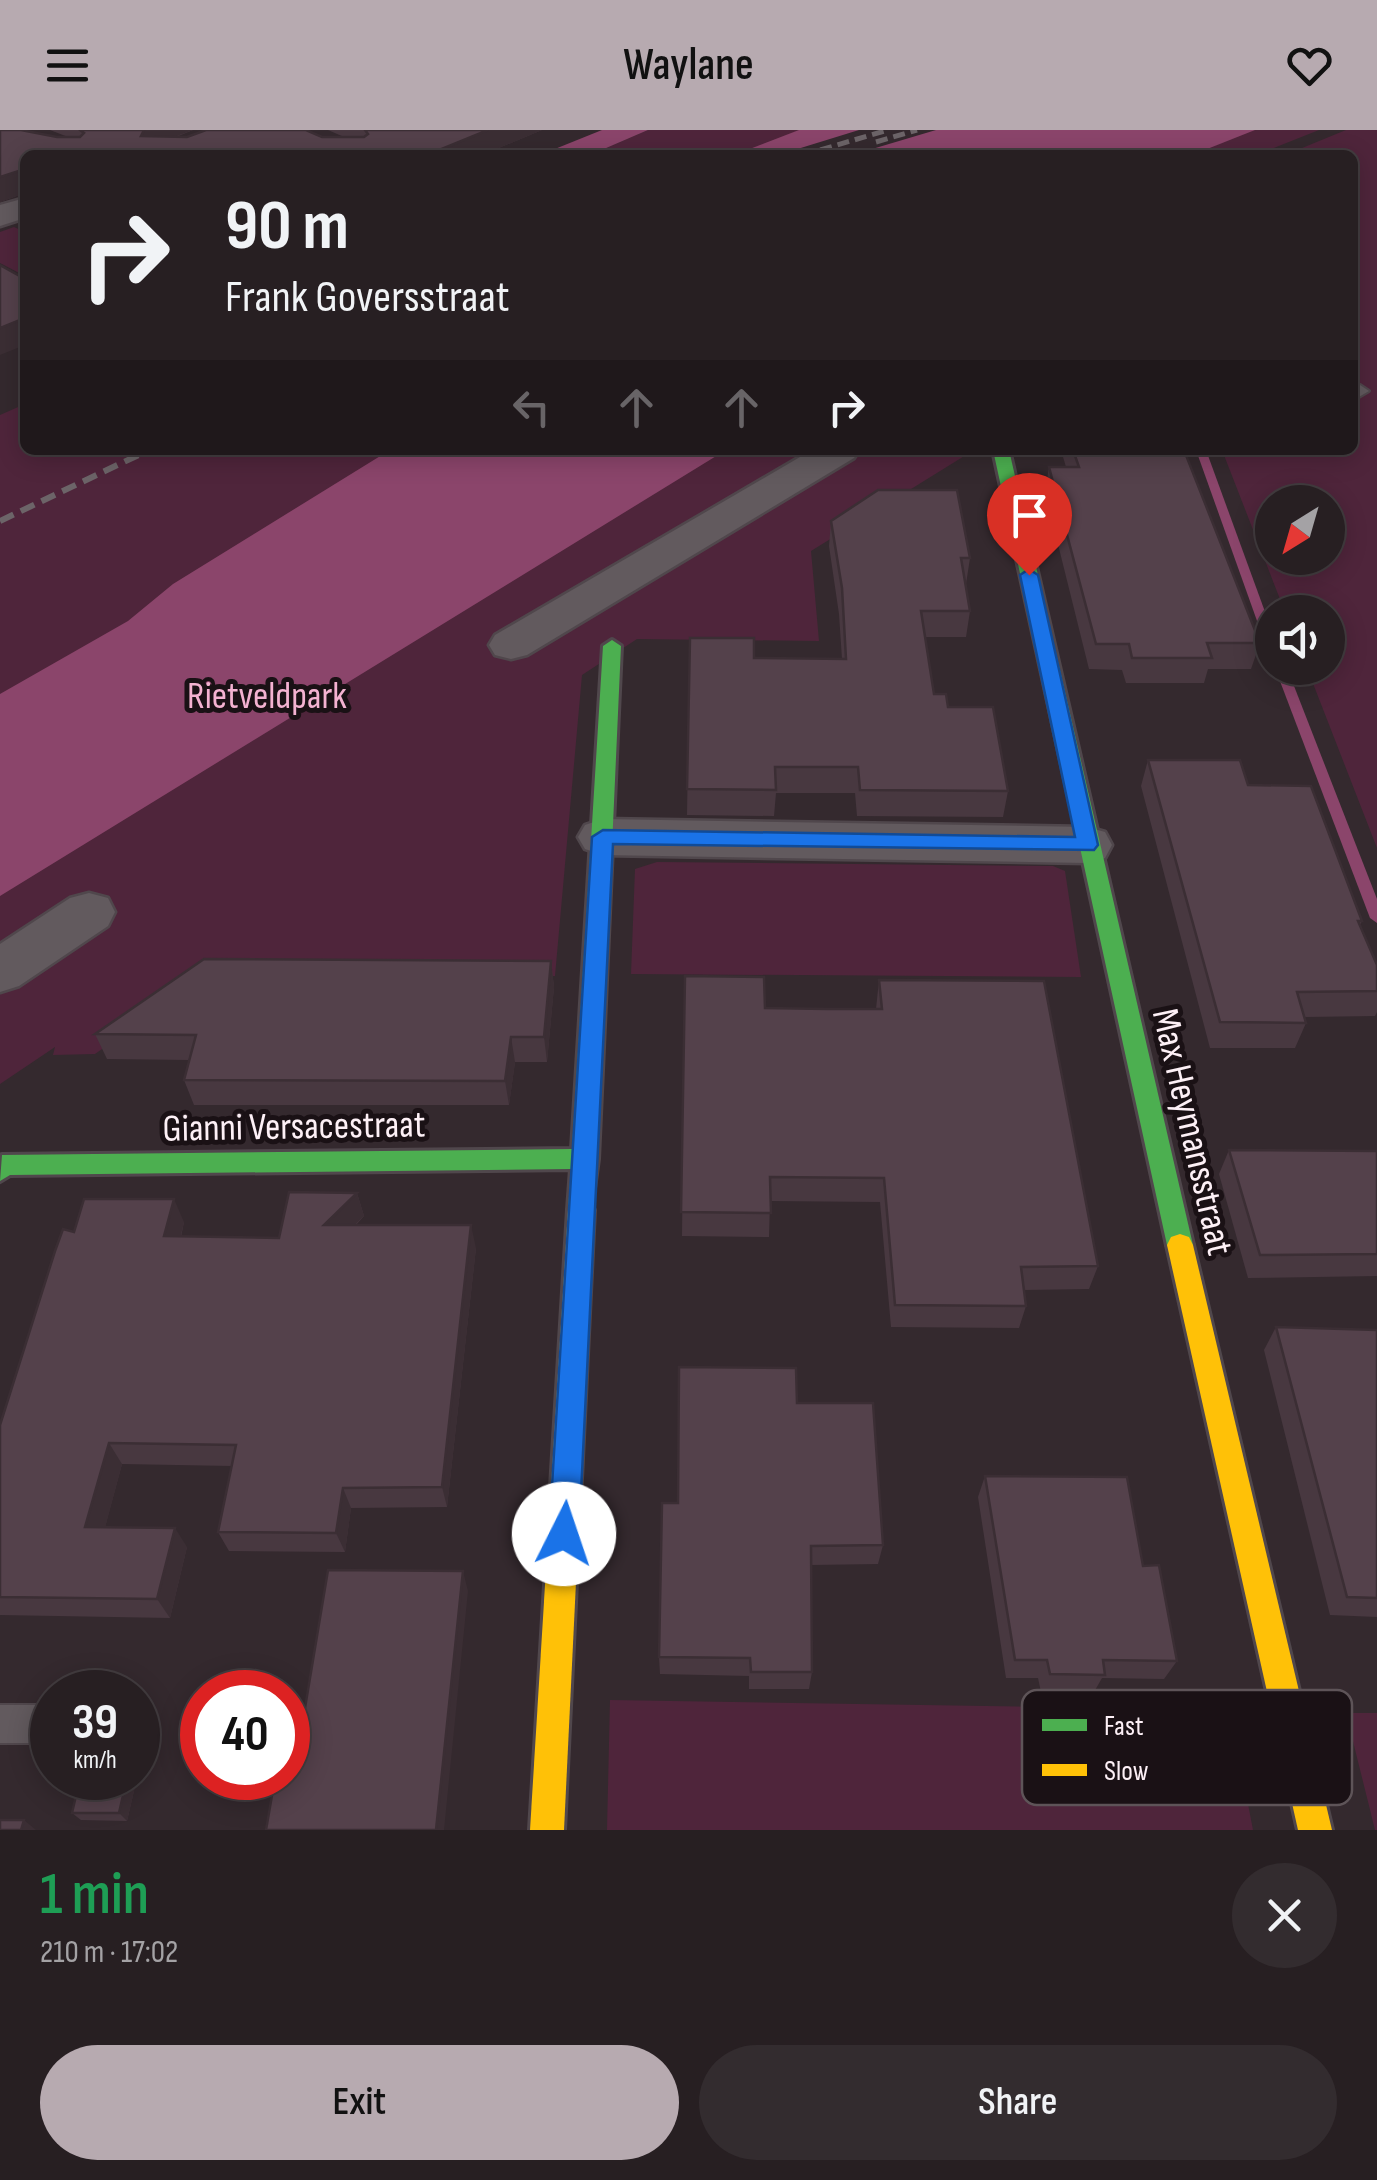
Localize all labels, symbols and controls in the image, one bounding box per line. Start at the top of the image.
icon: menu [40,38,95,93]
text: Waylane [623,38,754,93]
icon: heart [1282,38,1337,93]
text: 90 m [225,185,349,269]
icon: right [60,190,190,320]
text: Frank Goversstraat [225,270,510,325]
icon: left [504,380,559,435]
icon: ahead [609,380,664,435]
icon: ahead [714,380,769,435]
icon: right [819,380,874,435]
pin [987,473,1072,576]
north arrow [1255,485,1345,575]
map controls [1255,485,1345,685]
icon: arrive [1002,488,1057,543]
button: sound [1255,595,1345,685]
park label: Rietveldpark [187,674,347,719]
street label: Max Heymansstraat [1142,1004,1242,1260]
street label: Gianni Versacestraat [162,1102,426,1152]
position arrow [512,1482,616,1586]
speed limit sign: 40 [180,1670,310,1800]
legend [1022,1690,1352,1805]
text: 39 [72,1693,118,1753]
text: Fast [1104,1710,1143,1743]
text: km/h [73,1745,117,1776]
text: Slow [1104,1755,1149,1788]
text: 1 min [40,1859,149,1931]
button: close [1232,1863,1337,1968]
text: 210 m · 17:02 [40,1933,178,1972]
button: Exit [40,2045,679,2160]
button: Share [699,2045,1337,2160]

